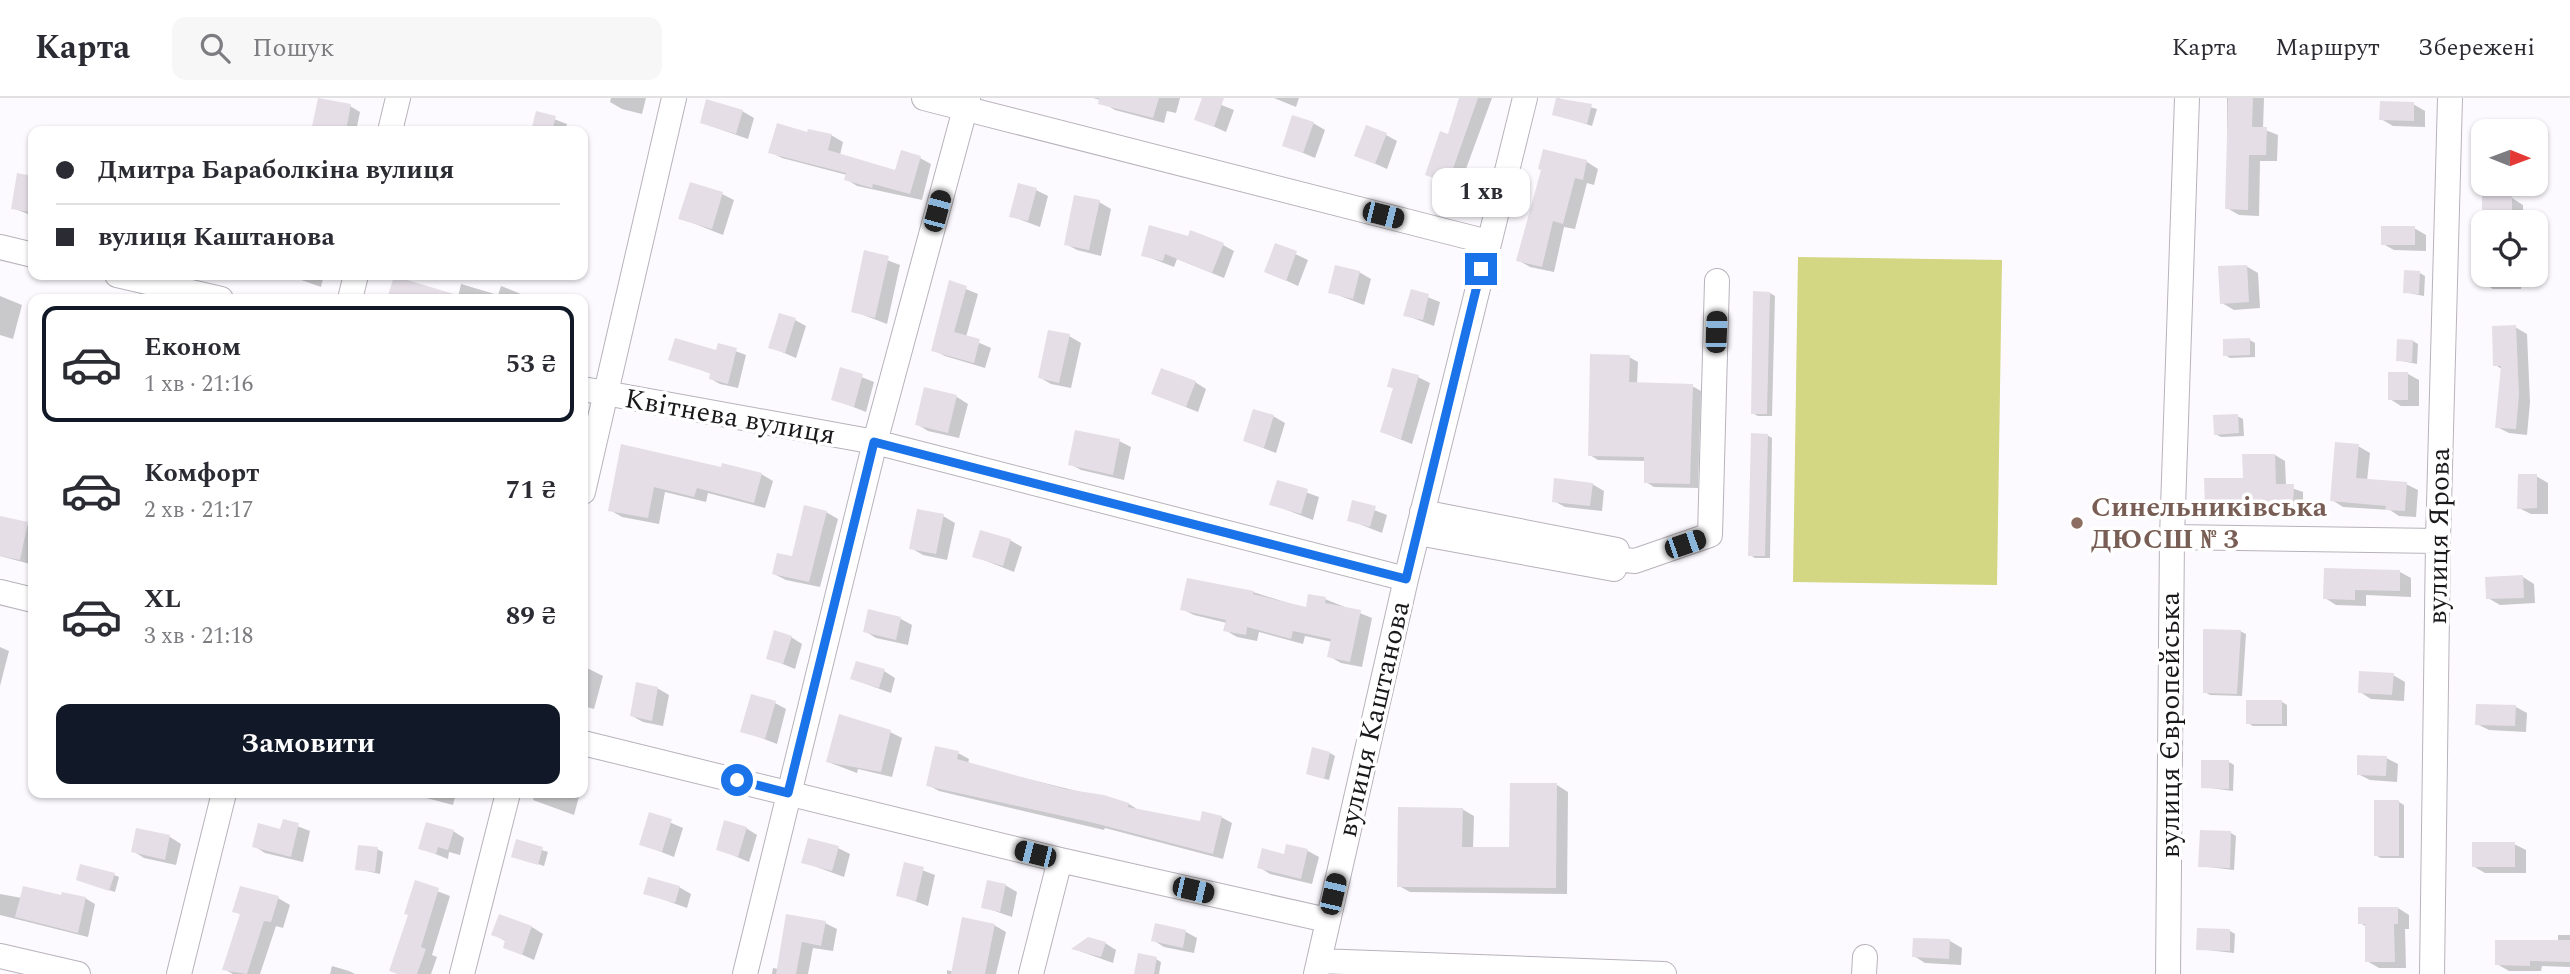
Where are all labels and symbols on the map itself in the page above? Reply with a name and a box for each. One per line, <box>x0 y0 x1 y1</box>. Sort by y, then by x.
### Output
north arrow <box>2471 119 2548 196</box>
callout: 1 хв <box>1432 167 1530 216</box>
car <box>922 188 953 234</box>
car <box>1361 200 1406 230</box>
route end <box>1465 253 1497 285</box>
car <box>1705 311 1728 353</box>
street label: Квітнева вулиця <box>621 377 839 457</box>
street label: вулиця Ярова <box>2416 447 2462 625</box>
place label: Синельниківська ДЮСШ № 3 <box>2091 486 2328 561</box>
marker: Синельниківська ДЮСШ № 3 <box>2069 515 2085 531</box>
car <box>1662 527 1709 561</box>
street label: вулиця Європейська <box>2149 591 2192 858</box>
street label: вулиця Каштанова <box>1326 596 1422 841</box>
route start <box>721 764 753 796</box>
car <box>1013 839 1058 869</box>
car <box>1319 871 1348 917</box>
car <box>1171 875 1216 905</box>

